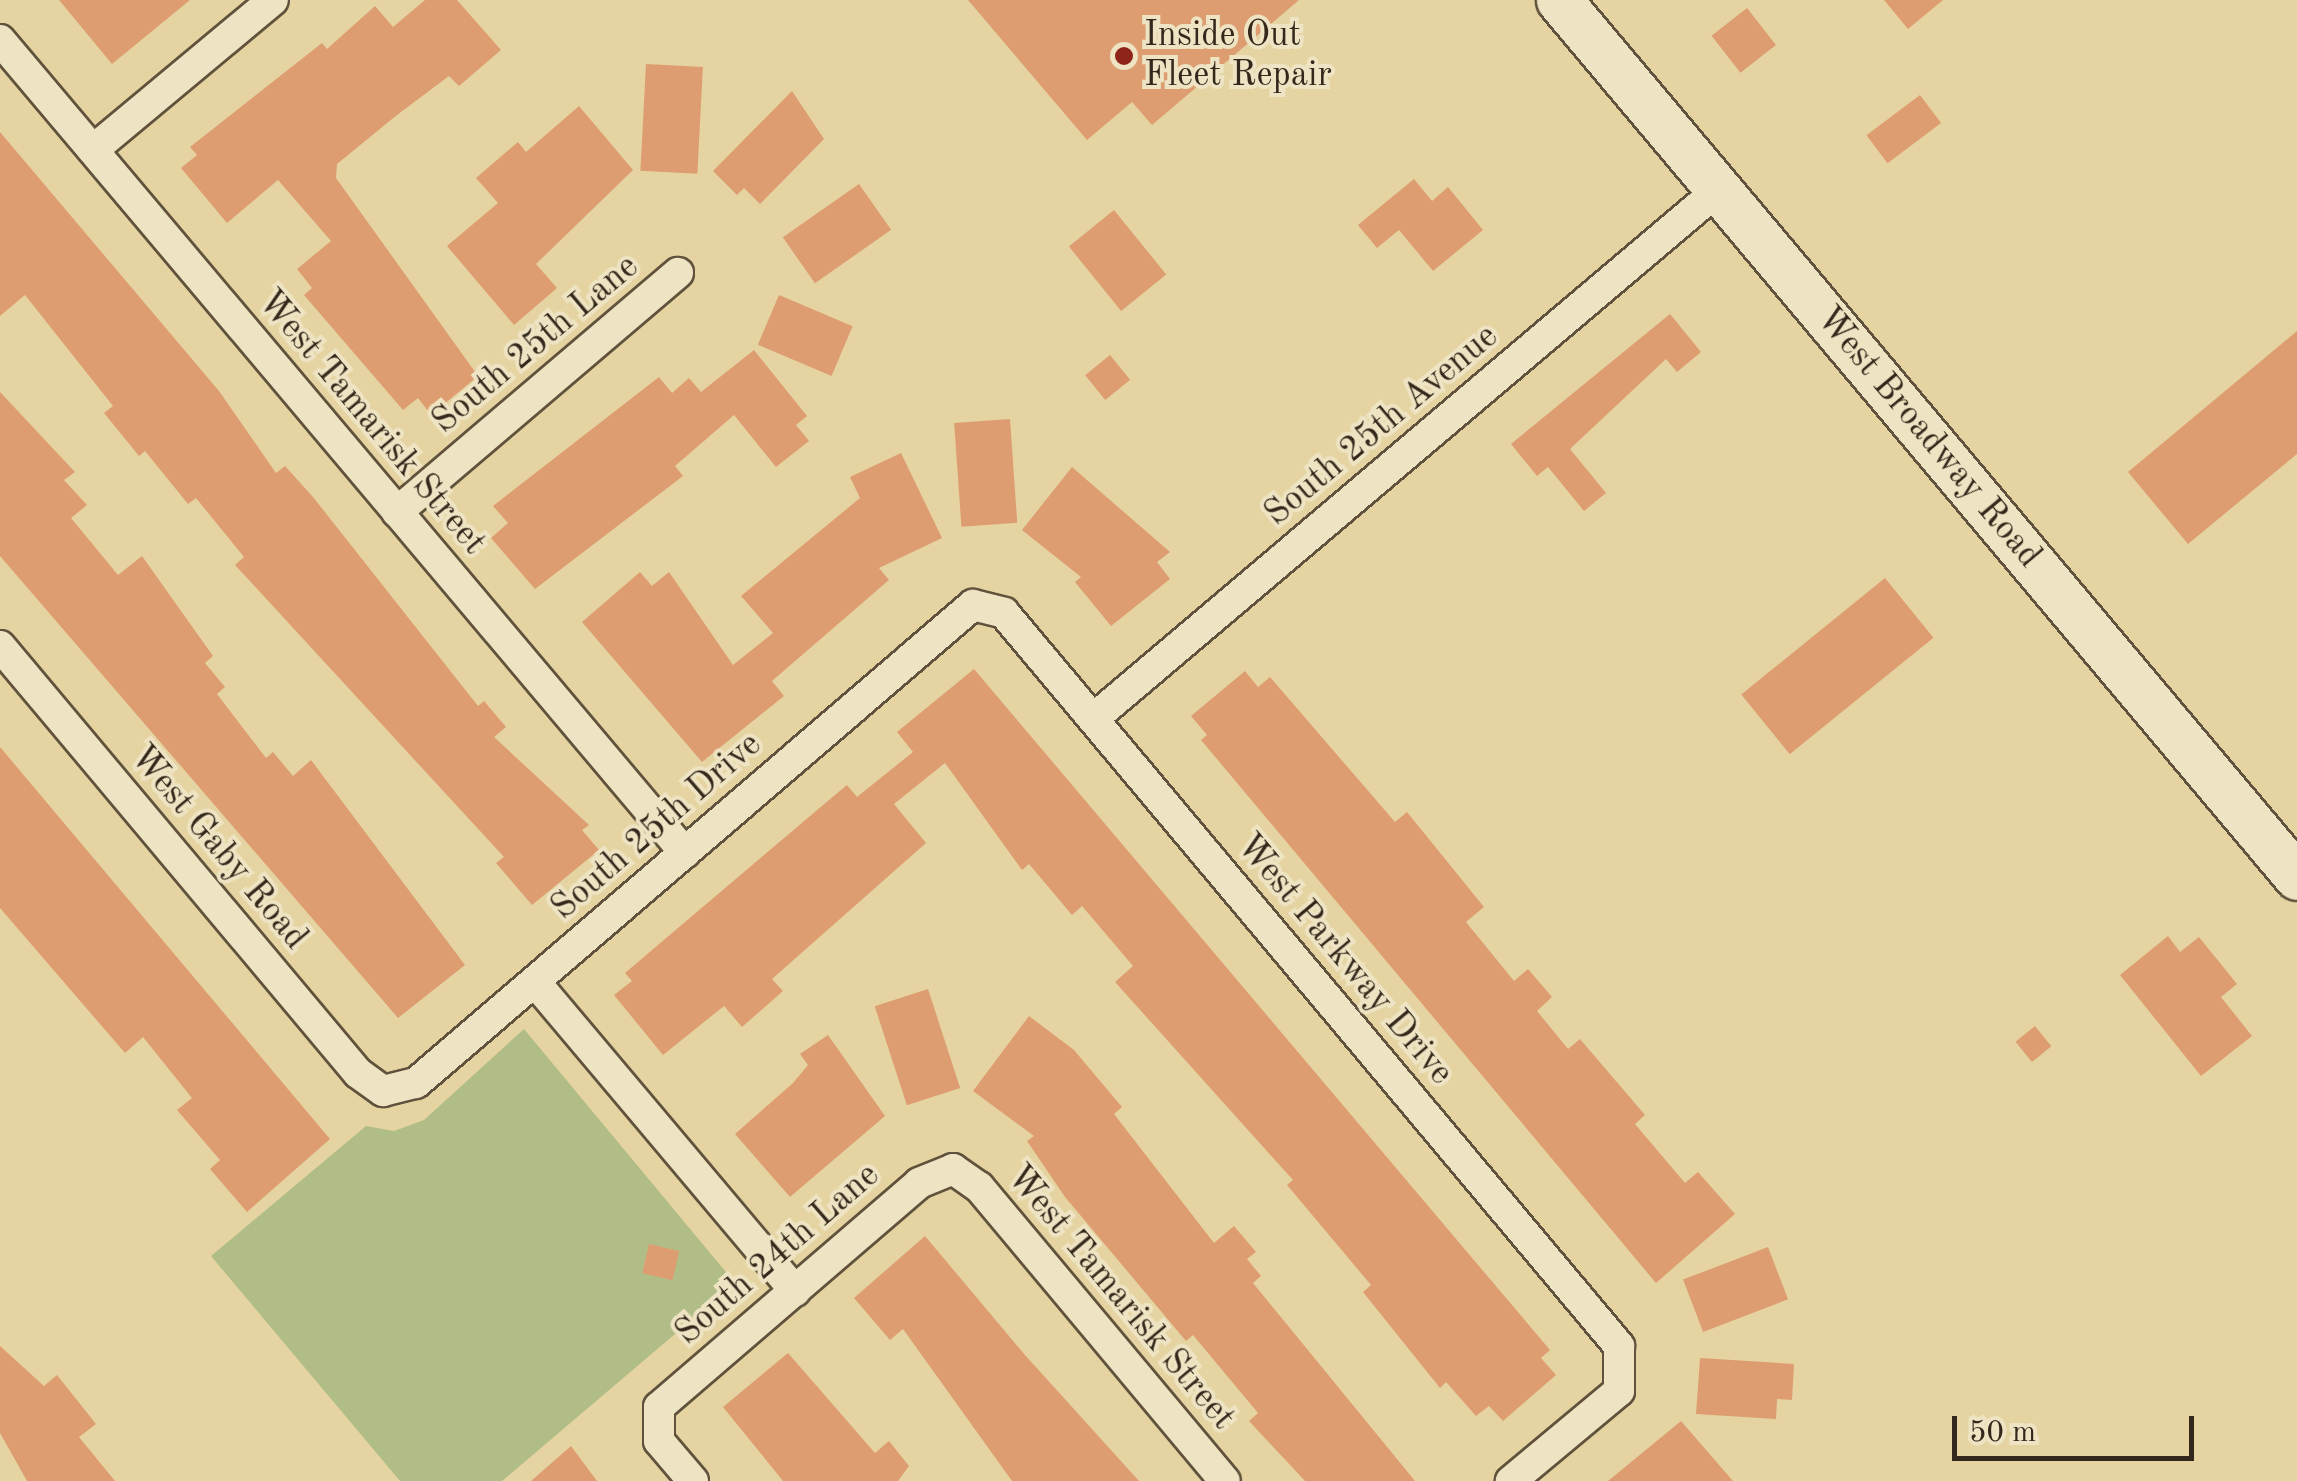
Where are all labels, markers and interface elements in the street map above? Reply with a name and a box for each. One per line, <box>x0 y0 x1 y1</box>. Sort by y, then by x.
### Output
place label: Inside Out Fleet Repair <box>1144 15 1332 97</box>
marker: Inside Out Fleet Repair <box>1113 45 1135 67</box>
street label: South 25th Lane <box>424 247 648 443</box>
street label: West Tamarisk Street <box>248 282 494 564</box>
street label: West Broadway Road <box>1807 299 2049 577</box>
street label: South 25th Avenue <box>1257 316 1507 536</box>
street label: South 25th Drive <box>543 724 771 930</box>
street label: West Gaby Road <box>120 737 316 959</box>
street label: West Parkway Drive <box>1227 826 1461 1094</box>
street label: South 24th Lane <box>668 1155 888 1355</box>
street label: West Tamarisk Street <box>997 1157 1243 1439</box>
scale bar <box>1957 1396 2200 1458</box>
text: 50 m <box>1969 1418 2036 1448</box>

